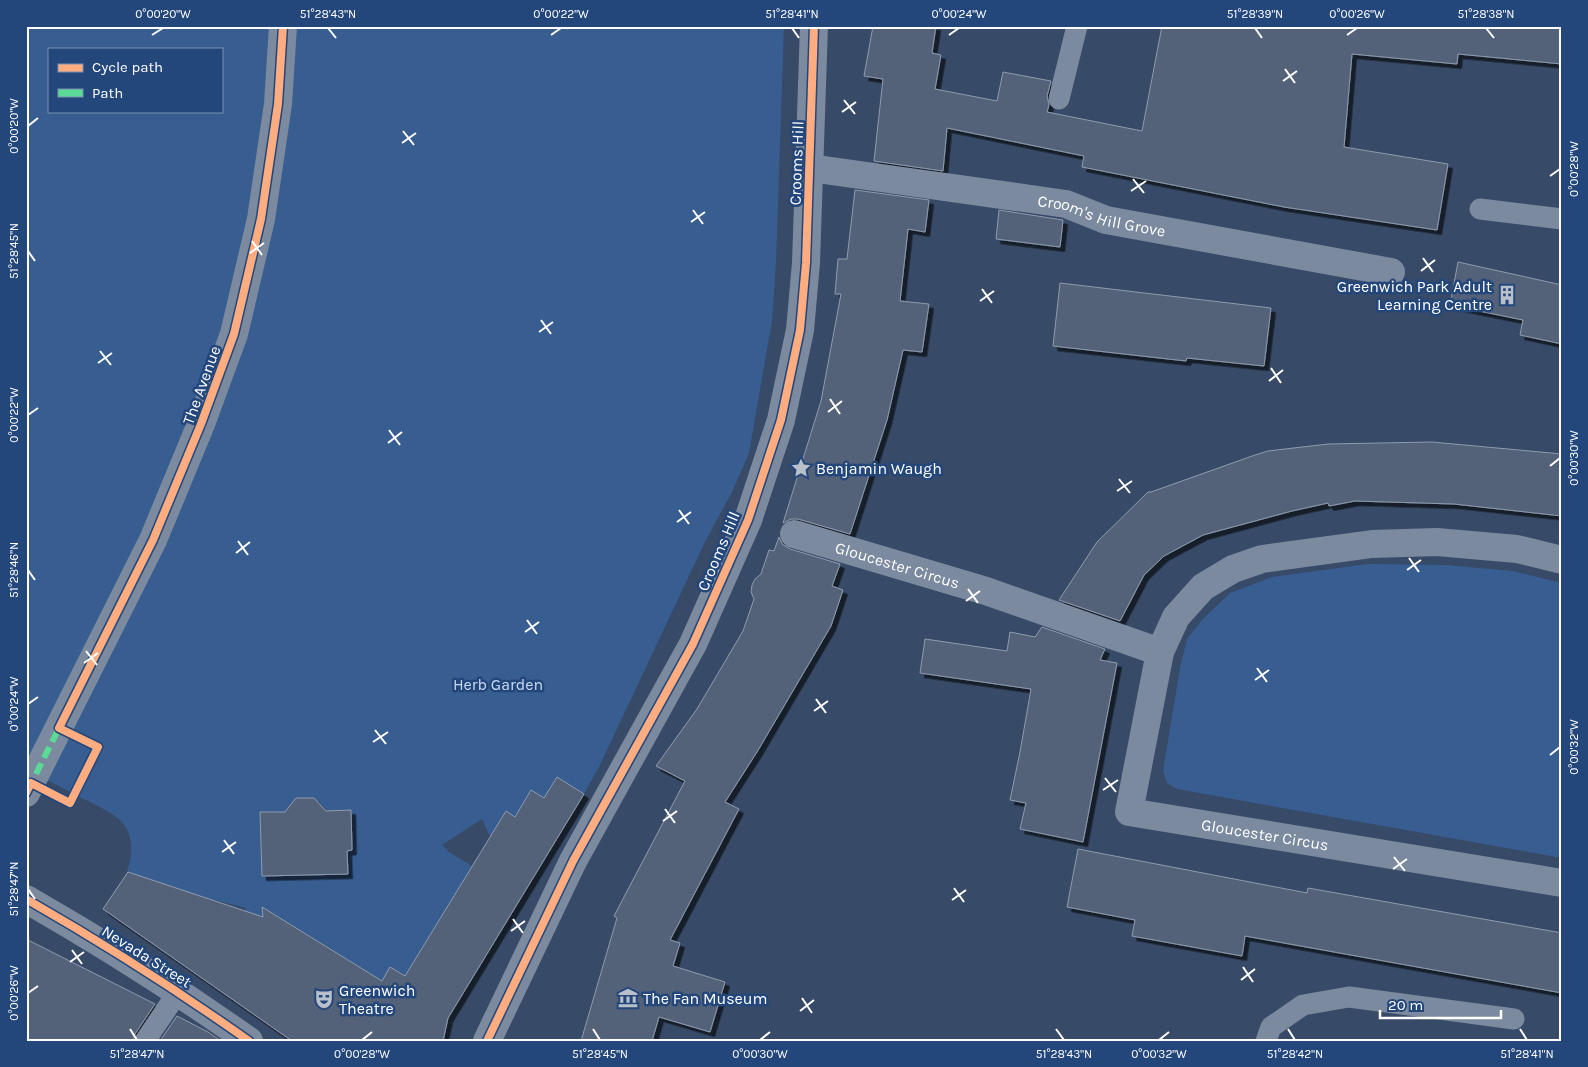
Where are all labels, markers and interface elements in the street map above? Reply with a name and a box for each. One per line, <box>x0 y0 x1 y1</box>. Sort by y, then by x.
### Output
text: 0°00'20"W <box>135 7 191 21</box>
text: 51°28'43"N <box>300 7 356 21</box>
text: 0°00'22"W <box>533 7 589 21</box>
text: 51°28'41"N <box>765 7 819 21</box>
text: 0°00'24"W <box>931 7 987 21</box>
text: 51°28'39"N <box>1227 7 1283 21</box>
text: 0°00'26"W <box>1329 7 1385 21</box>
text: 51°28'38"N <box>1457 7 1515 21</box>
legend <box>48 48 222 112</box>
text: Cycle path <box>92 58 163 76</box>
text: Path <box>92 84 123 102</box>
text: 0°00'20"W <box>7 98 21 154</box>
street label: Crooms Hill <box>786 120 807 206</box>
text: 0°00'28"W <box>1567 141 1581 197</box>
street label: Croom's Hill Grove <box>1036 191 1167 241</box>
text: 51°28'45"N <box>7 223 21 279</box>
place label: Greenwich Park Adult Learning Centre <box>1337 277 1492 314</box>
building icon: Greenwich Park Adult Learning Centre <box>1496 284 1518 306</box>
street label: The Avenue <box>178 343 224 427</box>
text: 0°00'22"W <box>7 387 21 443</box>
text: 0°00'30"W <box>1567 430 1581 486</box>
place icon: Benjamin Waugh <box>790 457 812 479</box>
place label: Benjamin Waugh <box>816 459 942 478</box>
street label: Crooms Hill <box>693 509 744 594</box>
street label: Gloucester Circus <box>833 538 962 593</box>
text: 51°28'46"N <box>7 542 21 598</box>
park label: Herb Garden <box>453 675 543 694</box>
text: 0°00'24"W <box>7 676 21 732</box>
text: 0°00'32"W <box>1567 719 1581 775</box>
street label: Gloucester Circus <box>1200 815 1330 855</box>
text: 51°28'47"N <box>7 862 21 916</box>
street label: Nevada Street <box>98 921 195 992</box>
text: 0°00'26"W <box>7 965 21 1021</box>
place label: Greenwich Theatre <box>339 981 415 1018</box>
museum icon: The Fan Museum <box>617 987 639 1009</box>
scale bar <box>1380 987 1502 1019</box>
theatre icon: Greenwich Theatre <box>313 988 335 1010</box>
place label: The Fan Museum <box>643 989 767 1008</box>
text: 20 m <box>1388 996 1423 1014</box>
text: 51°28'47"N <box>110 1047 164 1061</box>
text: 0°00'28"W <box>334 1047 390 1061</box>
text: 51°28'45"N <box>572 1047 628 1061</box>
text: 0°00'30"W <box>732 1047 788 1061</box>
text: 51°28'43"N <box>1036 1047 1092 1061</box>
text: 0°00'32"W <box>1131 1047 1187 1061</box>
text: 51°28'42"N <box>1267 1047 1323 1061</box>
text: 51°28'41"N <box>1500 1047 1554 1061</box>

